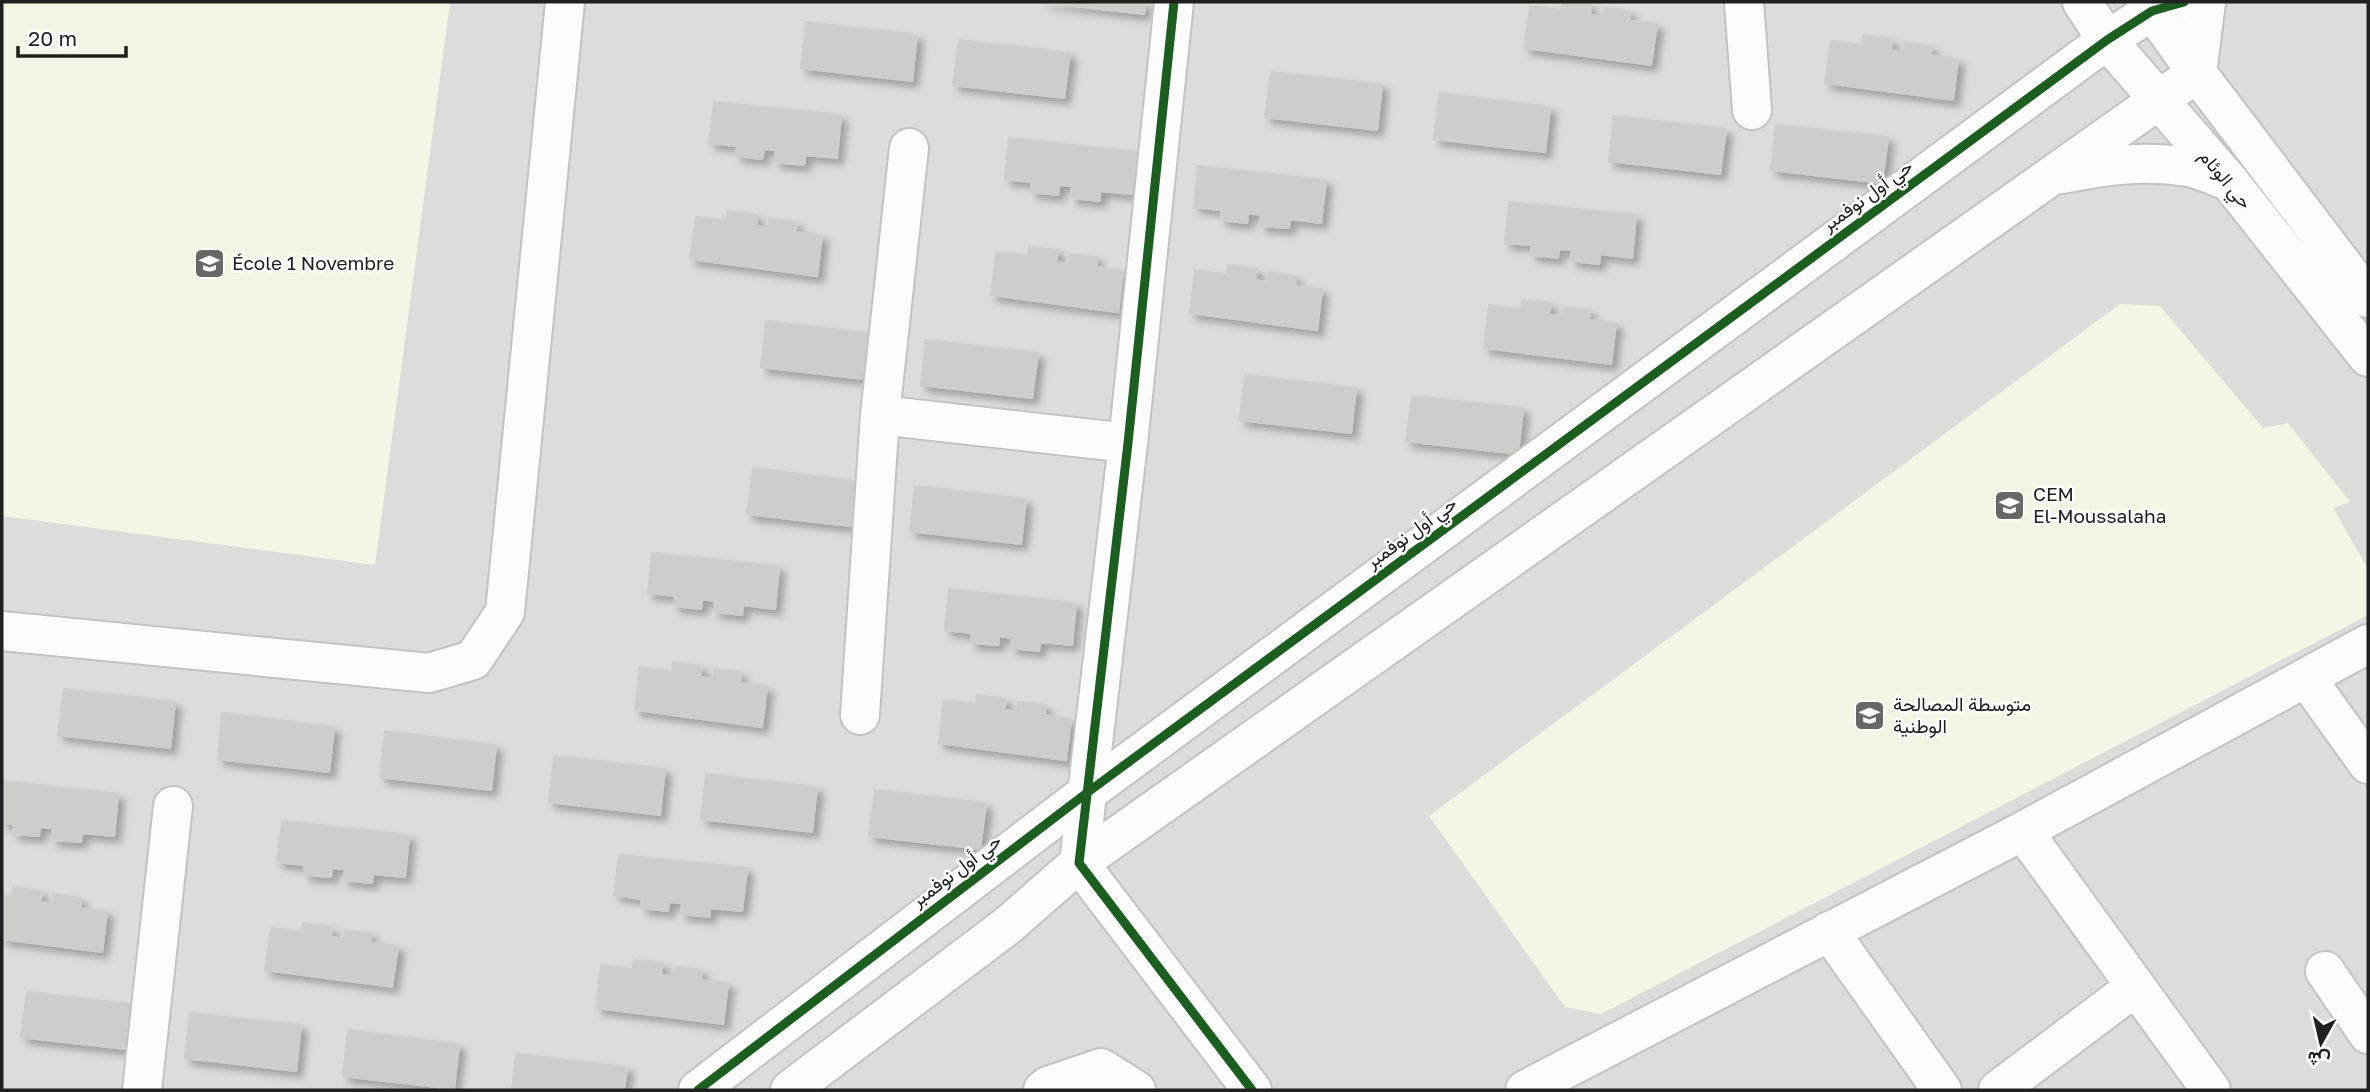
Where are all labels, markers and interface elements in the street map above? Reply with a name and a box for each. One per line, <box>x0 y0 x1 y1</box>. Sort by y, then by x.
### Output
scale bar <box>18 14 126 58</box>
text: 20 m <box>28 25 77 51</box>
street label: حي الوئام <box>2191 144 2258 216</box>
street label: حي أول نوفمبر <box>1816 154 1920 240</box>
school or university icon: École 1 Novembre <box>192 246 226 280</box>
place label: École 1 Novembre <box>232 251 394 274</box>
place label: CEM El-Moussalaha <box>2033 482 2166 527</box>
school or university icon: CEM El-Moussalaha <box>1993 488 2027 522</box>
street label: حي أول نوفمبر <box>1360 491 1464 577</box>
place label: متوسطة المصالحة الوطنية <box>1893 692 2031 738</box>
school or university icon: متوسطة المصالحة الوطنية <box>1853 698 1887 732</box>
street label: حي أول نوفمبر <box>905 828 1008 916</box>
north arrow <box>2286 1008 2356 1078</box>
text: ش <box>2305 1046 2332 1073</box>

